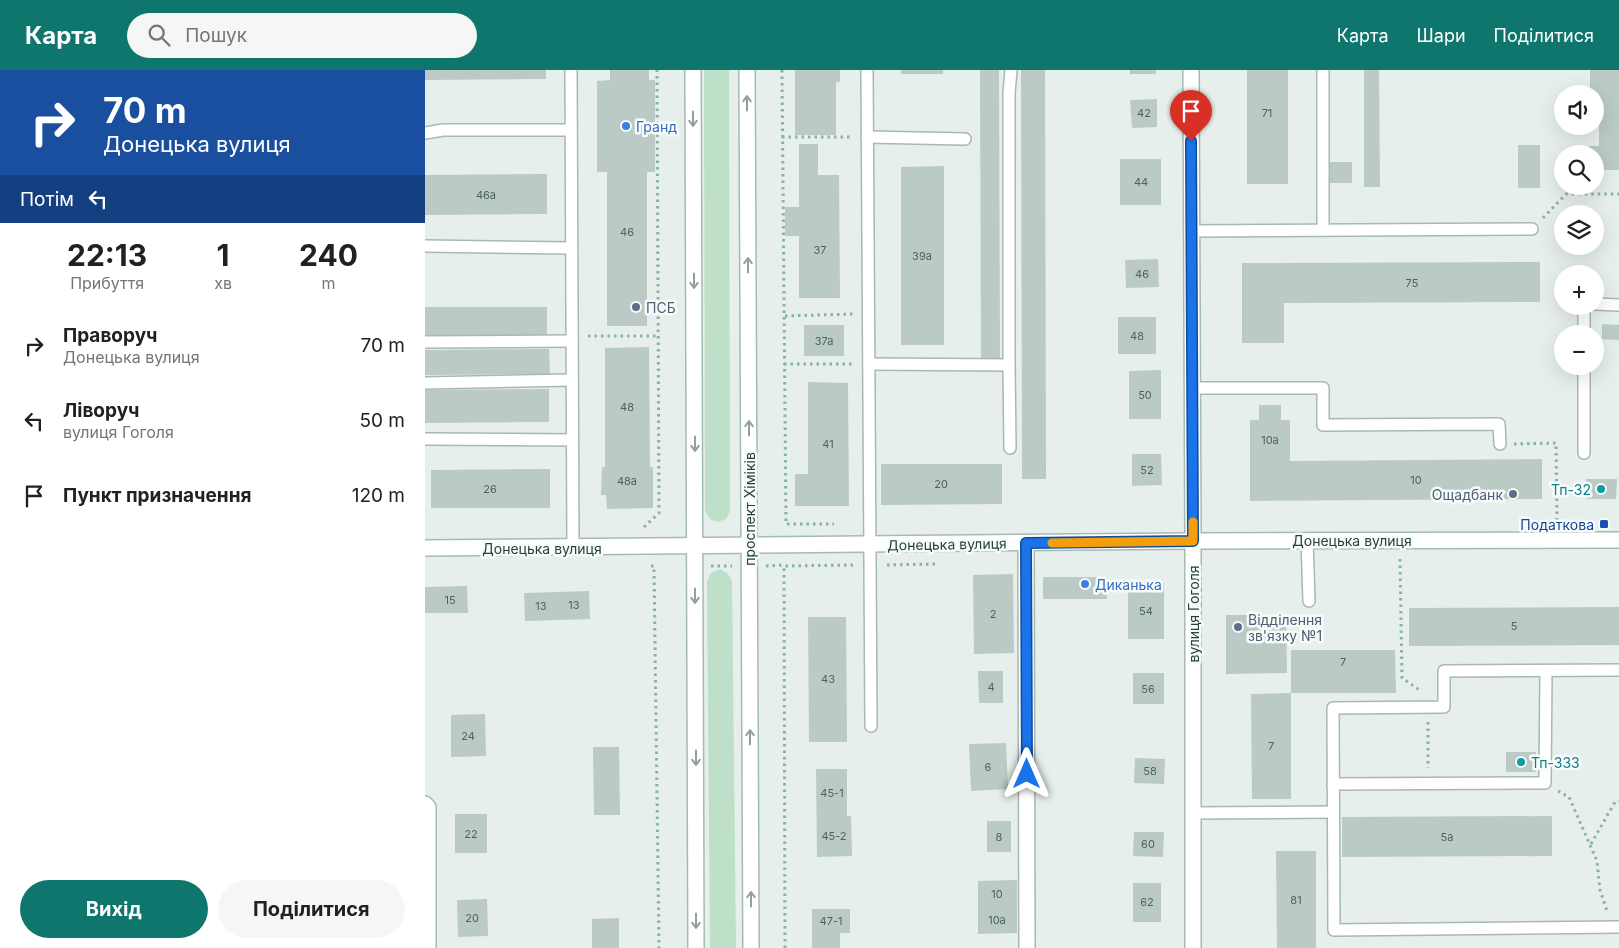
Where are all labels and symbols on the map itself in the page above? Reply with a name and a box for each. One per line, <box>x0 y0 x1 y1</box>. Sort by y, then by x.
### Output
pin <box>1170 90 1212 141</box>
one-way arrow <box>742 95 752 112</box>
house number: 42 <box>1137 106 1151 120</box>
house number: 71 <box>1262 106 1272 120</box>
one-way arrow <box>688 110 698 126</box>
place label: Гранд <box>636 118 677 135</box>
marker: Гранд <box>620 120 632 132</box>
house number: 44 <box>1134 175 1148 189</box>
house number: 46а <box>476 188 496 202</box>
house number: 46 <box>620 225 634 239</box>
house number: 37 <box>813 243 827 257</box>
house number: 39а <box>912 249 932 263</box>
one-way arrow <box>743 258 753 274</box>
house number: 46 <box>1135 267 1149 281</box>
one-way arrow <box>689 272 699 289</box>
house number: 75 <box>1406 276 1419 290</box>
place label: ПСБ <box>646 299 676 316</box>
marker: ПСБ <box>630 301 642 313</box>
house number: 48 <box>1130 329 1144 343</box>
house number: 37а <box>815 334 833 348</box>
house number: 50 <box>1138 388 1152 402</box>
house number: 48 <box>620 400 634 414</box>
one-way arrow <box>744 420 754 436</box>
house number: 10а <box>1261 433 1279 447</box>
one-way arrow <box>690 435 700 451</box>
house number: 41 <box>822 437 834 451</box>
street label: проспект Хіміків <box>741 452 758 566</box>
house number: 52 <box>1140 463 1154 477</box>
house number: 10 <box>1410 473 1422 487</box>
house number: 48а <box>617 474 637 488</box>
house number: 20 <box>934 477 948 491</box>
place label: Тп-32 <box>1551 481 1591 498</box>
house number: 26 <box>483 482 497 496</box>
marker: Тп-32 <box>1595 483 1607 495</box>
place label: Ощадбанк <box>1432 486 1503 503</box>
marker: Ощадбанк <box>1507 488 1519 500</box>
place label: Податкова <box>1520 516 1594 533</box>
marker: Податкова <box>1598 518 1610 530</box>
street label: Донецька вулиця <box>1292 532 1412 549</box>
street label: Донецька вулиця <box>887 534 1007 554</box>
street label: Донецька вулиця <box>482 540 602 557</box>
street label: вулиця Гоголя <box>1185 565 1202 663</box>
place label: Диканька <box>1095 576 1162 593</box>
marker: Диканька <box>1079 578 1091 590</box>
one-way arrow <box>690 587 700 603</box>
house number: 15 <box>444 593 456 607</box>
house number: 13 <box>568 598 580 612</box>
house number: 13 <box>535 599 547 613</box>
house number: 54 <box>1139 604 1153 618</box>
house number: 2 <box>990 607 996 621</box>
place label: Відділення зв'язку №1 <box>1248 611 1322 644</box>
house number: 5 <box>1511 619 1518 633</box>
marker: Відділення зв'язку №1 <box>1232 621 1244 633</box>
house number: 7 <box>1340 655 1346 669</box>
house number: 43 <box>821 672 835 686</box>
house number: 4 <box>987 680 995 694</box>
house number: 56 <box>1141 682 1155 696</box>
house number: 24 <box>461 729 475 743</box>
one-way arrow <box>745 729 755 746</box>
house number: 7 <box>1268 739 1274 753</box>
position arrow <box>1000 747 1052 799</box>
one-way arrow <box>691 750 701 766</box>
place label: Тп-333 <box>1531 754 1580 771</box>
marker: Тп-333 <box>1515 756 1527 768</box>
house number: 6 <box>985 760 992 774</box>
house number: 58 <box>1143 764 1157 778</box>
house number: 45-1 <box>820 786 844 800</box>
house number: 22 <box>464 827 478 841</box>
house number: 45-2 <box>821 829 847 843</box>
house number: 8 <box>996 830 1003 844</box>
house number: 5а <box>1441 830 1453 844</box>
house number: 60 <box>1141 837 1155 851</box>
house number: 10 <box>991 887 1003 901</box>
one-way arrow <box>746 892 756 908</box>
house number: 81 <box>1290 893 1302 907</box>
house number: 62 <box>1140 895 1154 909</box>
house number: 20 <box>465 911 479 925</box>
one-way arrow <box>691 912 701 928</box>
house number: 10а <box>988 913 1006 927</box>
house number: 47-1 <box>820 914 842 928</box>

